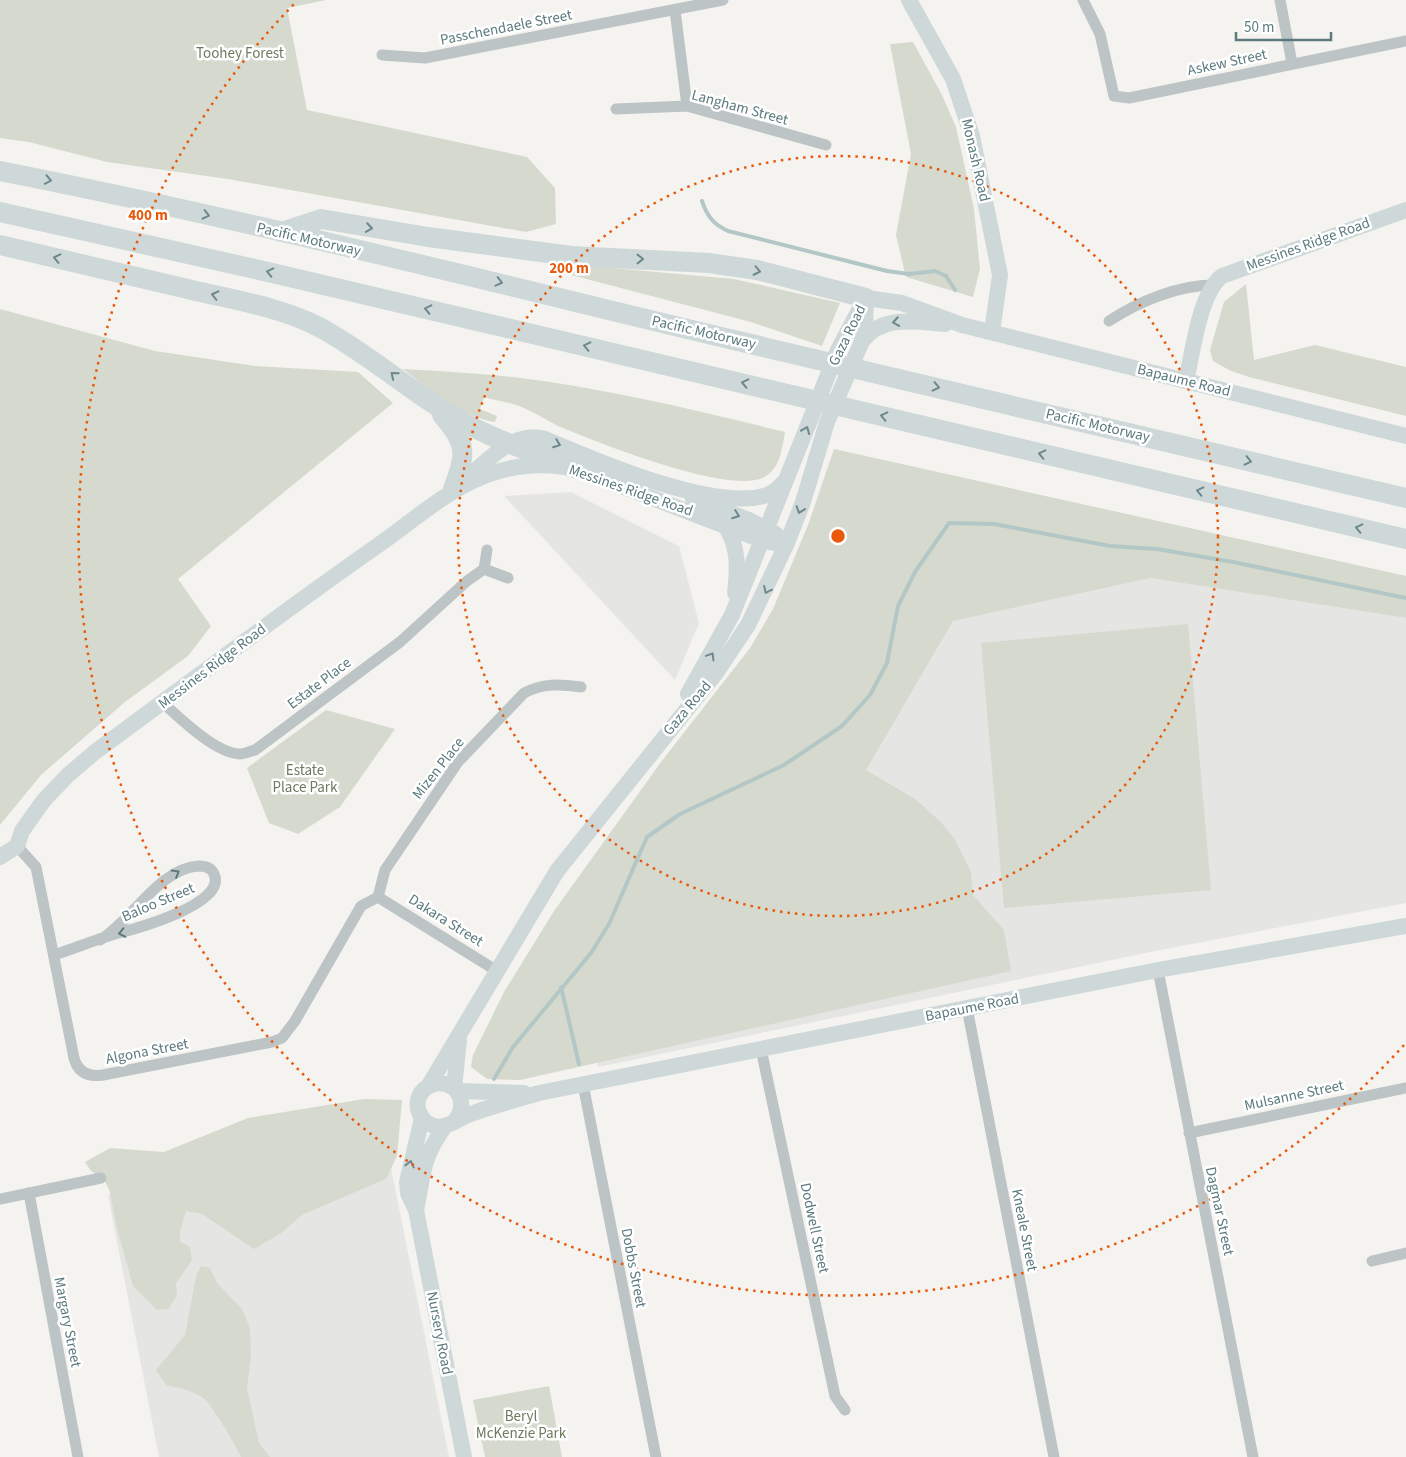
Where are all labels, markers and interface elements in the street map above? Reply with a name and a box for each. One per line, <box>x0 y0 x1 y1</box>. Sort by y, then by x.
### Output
street label: Passchendaele Street <box>438 4 574 51</box>
scale bar <box>1236 10 1331 42</box>
text: 50 m <box>1244 17 1274 38</box>
park label: Toohey Forest <box>196 43 284 64</box>
street label: Askew Street <box>1185 44 1269 81</box>
street label: Langham Street <box>689 84 791 130</box>
street label: Monash Road <box>956 117 995 204</box>
one-way arrow <box>43 174 52 185</box>
text: 400 m <box>128 205 168 226</box>
one-way arrow <box>202 210 211 220</box>
street label: Messines Ridge Road <box>1243 212 1373 277</box>
street label: Pacific Motorway <box>255 217 363 262</box>
one-way arrow <box>365 222 374 232</box>
one-way arrow <box>53 253 62 264</box>
one-way arrow <box>636 254 644 264</box>
text: 200 m <box>549 258 589 279</box>
one-way arrow <box>753 265 761 275</box>
one-way arrow <box>266 267 275 278</box>
one-way arrow <box>495 276 504 287</box>
one-way arrow <box>211 290 220 301</box>
street label: Gaza Road <box>824 301 871 369</box>
one-way arrow <box>424 304 433 315</box>
street label: Pacific Motorway <box>650 310 758 355</box>
one-way arrow <box>892 316 900 327</box>
one-way arrow <box>582 341 591 352</box>
street label: Bapaume Road <box>1135 359 1233 402</box>
one-way arrow <box>391 372 400 380</box>
one-way arrow <box>740 378 749 389</box>
one-way arrow <box>932 381 941 392</box>
street label: Pacific Motorway <box>1044 403 1152 448</box>
one-way arrow <box>880 411 889 422</box>
one-way arrow <box>800 426 810 434</box>
one-way arrow <box>552 438 561 448</box>
one-way arrow <box>1038 449 1047 460</box>
one-way arrow <box>1243 455 1252 466</box>
street label: Messines Ridge Road <box>566 459 696 522</box>
one-way arrow <box>1196 486 1205 497</box>
one-way arrow <box>796 505 806 513</box>
one-way arrow <box>731 509 740 520</box>
one-way arrow <box>1354 523 1363 534</box>
centre of rings <box>829 527 847 545</box>
one-way arrow <box>762 585 773 594</box>
street label: Messines Ridge Road <box>154 619 271 714</box>
street label: Estate Place <box>283 652 356 714</box>
one-way arrow <box>704 652 714 661</box>
street label: Gaza Road <box>658 676 717 740</box>
street label: Mizen Place <box>408 733 469 804</box>
park label: Estate Place Park <box>273 760 338 798</box>
one-way arrow <box>171 869 180 879</box>
street label: Baloo Street <box>119 878 198 927</box>
street label: Dakara Street <box>404 889 487 952</box>
one-way arrow <box>117 928 126 938</box>
street label: Bapaume Road <box>923 988 1021 1027</box>
street label: Algona Street <box>104 1033 190 1070</box>
street label: Mulsanne Street <box>1242 1075 1346 1116</box>
one-way arrow <box>405 1160 415 1169</box>
street label: Dagmar Street <box>1200 1165 1239 1257</box>
street label: Dodwell Street <box>795 1181 834 1275</box>
street label: Kneale Street <box>1006 1187 1043 1273</box>
street label: Dobbs Street <box>615 1226 652 1310</box>
street label: Margary Street <box>48 1275 87 1369</box>
street label: Nursery Road <box>421 1290 458 1377</box>
park label: Beryl McKenzie Park <box>476 1406 567 1444</box>

